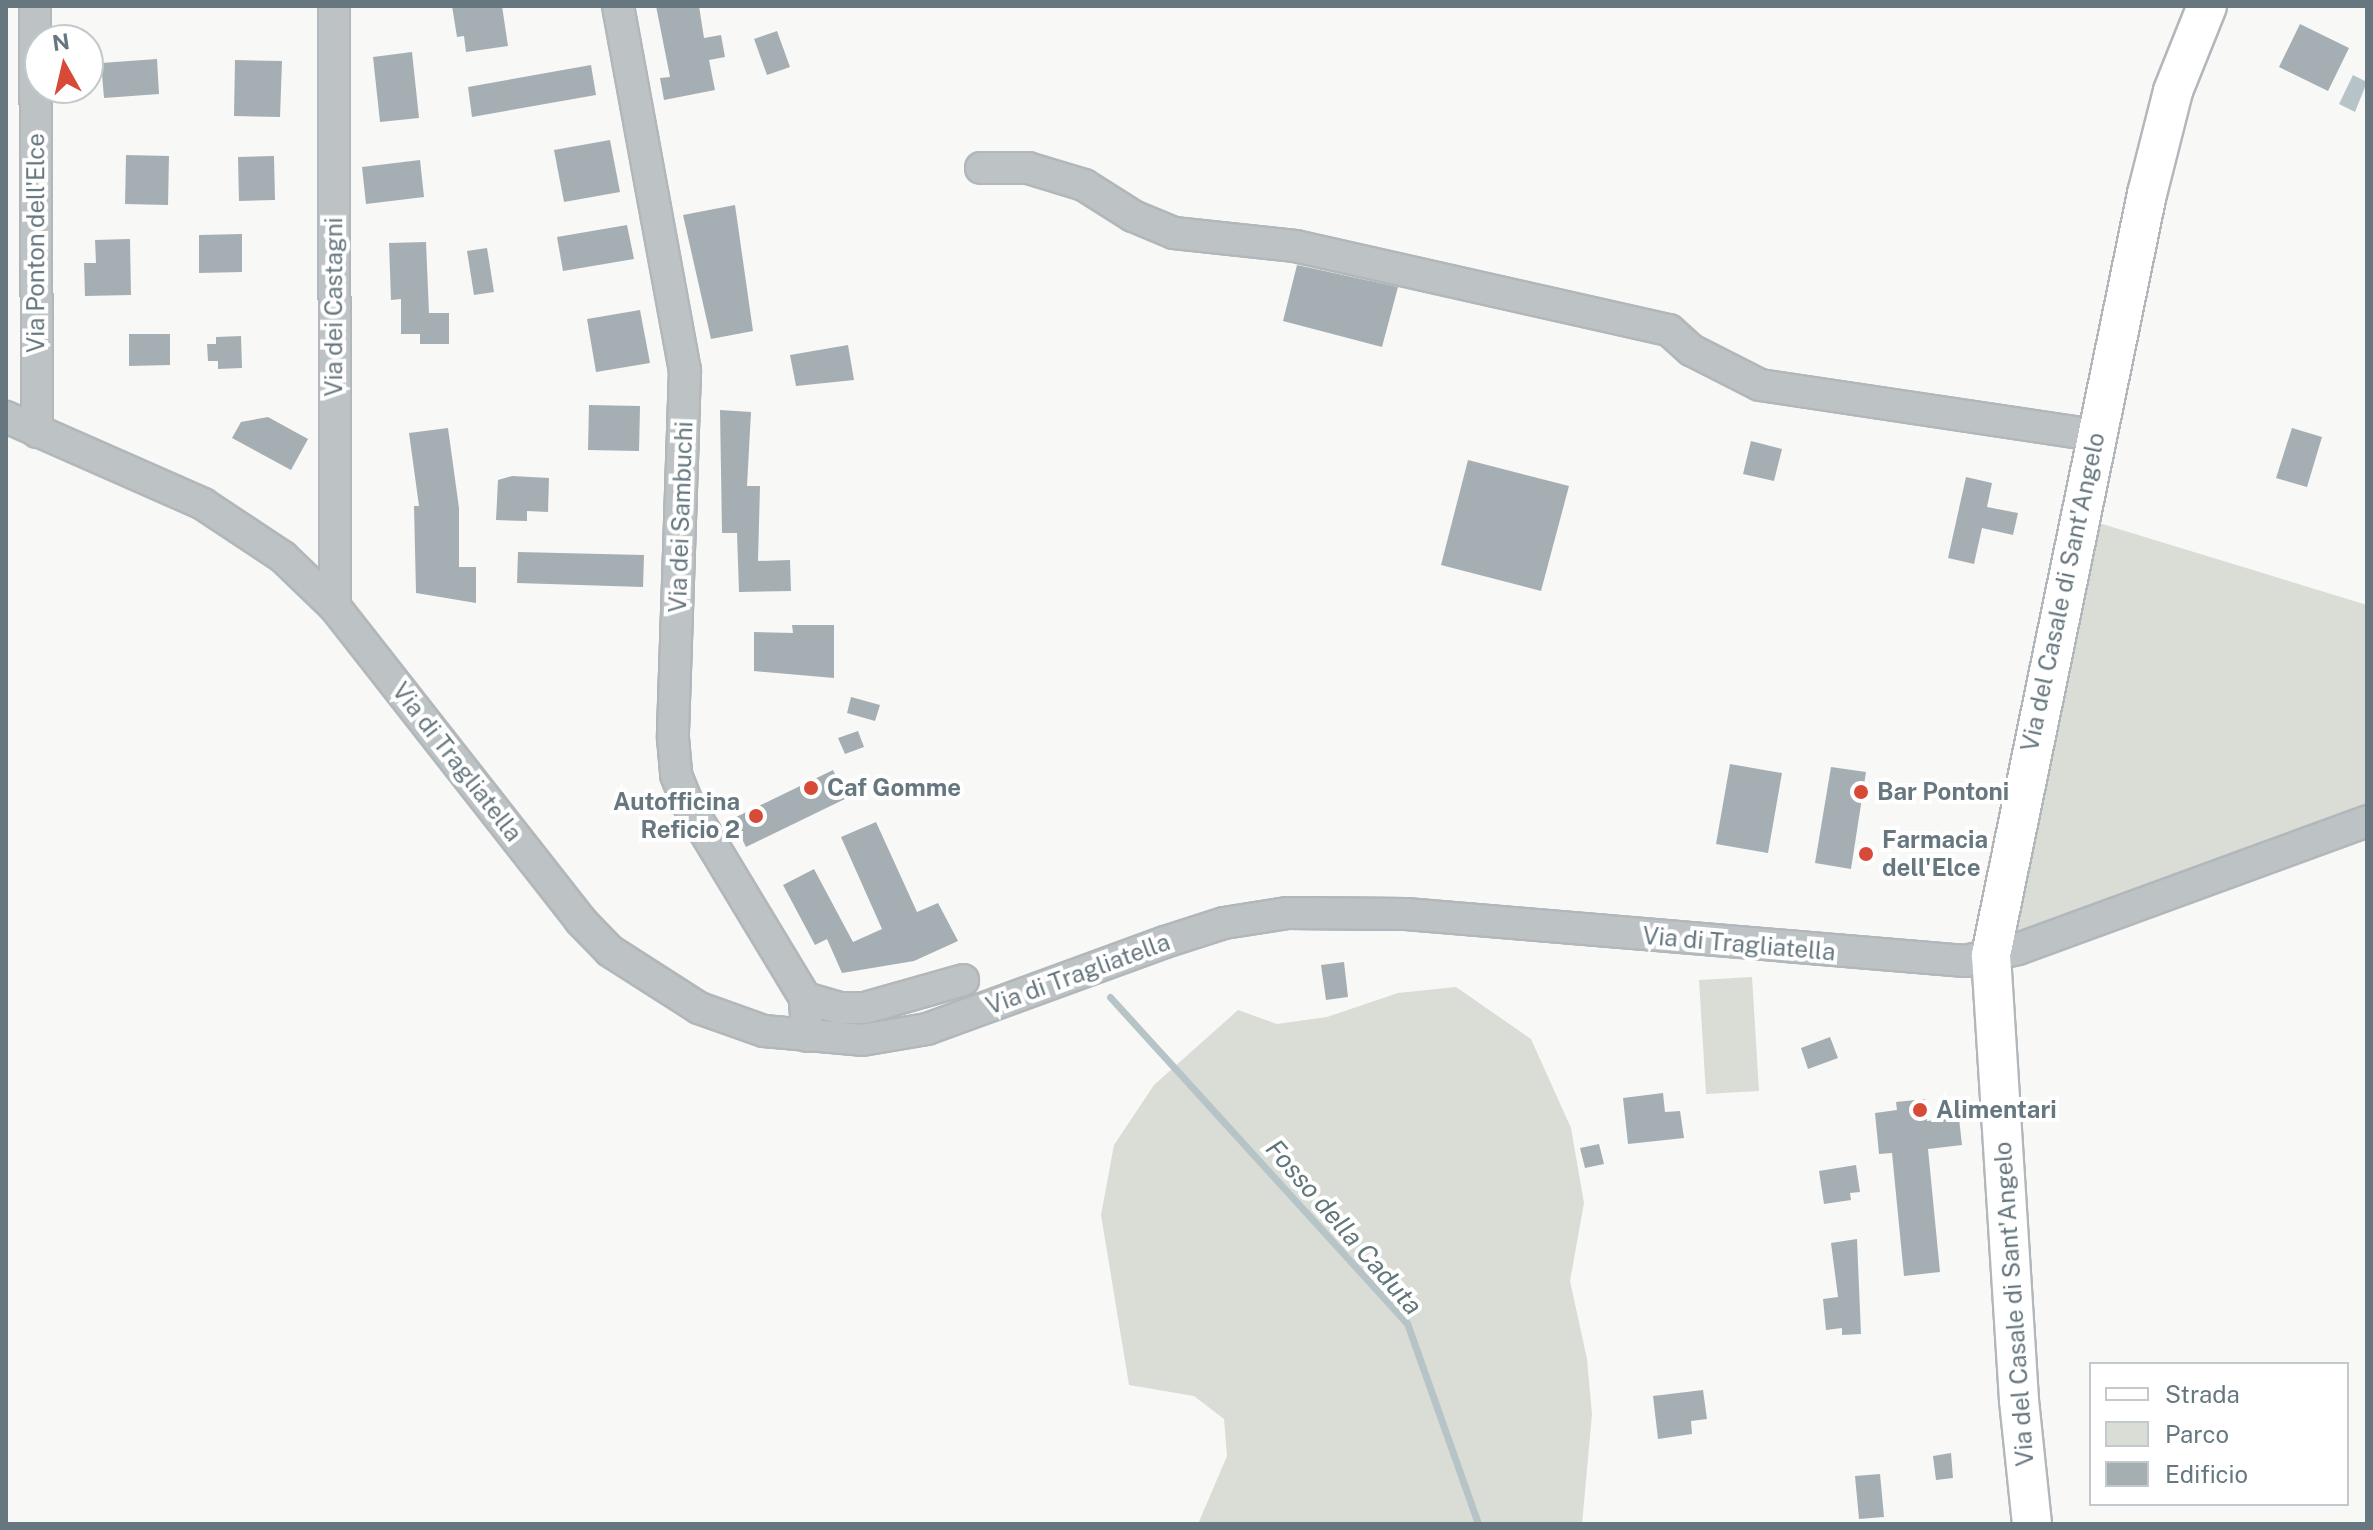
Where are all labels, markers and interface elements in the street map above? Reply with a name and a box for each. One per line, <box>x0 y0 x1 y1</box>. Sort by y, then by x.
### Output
north arrow <box>24 24 104 104</box>
text: N <box>51 28 71 56</box>
street label: Via Ponton dell'Elce <box>22 133 50 353</box>
street label: Via dei Castagni <box>320 217 348 397</box>
street label: Via dei Sambuchi <box>663 421 699 613</box>
street label: Via del Casale di Sant'Angelo <box>2015 429 2111 755</box>
street label: Via di Tragliatella <box>386 677 528 847</box>
place label: Caf Gomme <box>827 774 961 802</box>
place label: Bar Pontoni <box>1877 778 2009 806</box>
marker: Caf Gomme <box>802 779 820 797</box>
marker: Bar Pontoni <box>1852 783 1870 801</box>
place label: Autofficina Reficio 2 <box>613 788 740 844</box>
marker: Autofficina Reficio 2 <box>747 807 765 825</box>
place label: Farmacia dell'Elce <box>1882 826 1988 882</box>
marker: Farmacia dell'Elce <box>1857 845 1875 863</box>
street label: Via di Tragliatella <box>1641 921 1837 967</box>
street label: Via di Tragliatella <box>982 927 1174 1021</box>
place label: Alimentari <box>1936 1096 2057 1124</box>
marker: Alimentari <box>1911 1101 1929 1119</box>
water label: Fosso della Caduta <box>1259 1133 1429 1321</box>
street label: Via del Casale di Sant'Angelo <box>1988 1140 2040 1468</box>
legend <box>2089 1362 2349 1506</box>
text: Strada <box>2165 1380 2240 1408</box>
text: Parco <box>2165 1420 2229 1448</box>
text: Edificio <box>2165 1460 2248 1488</box>

